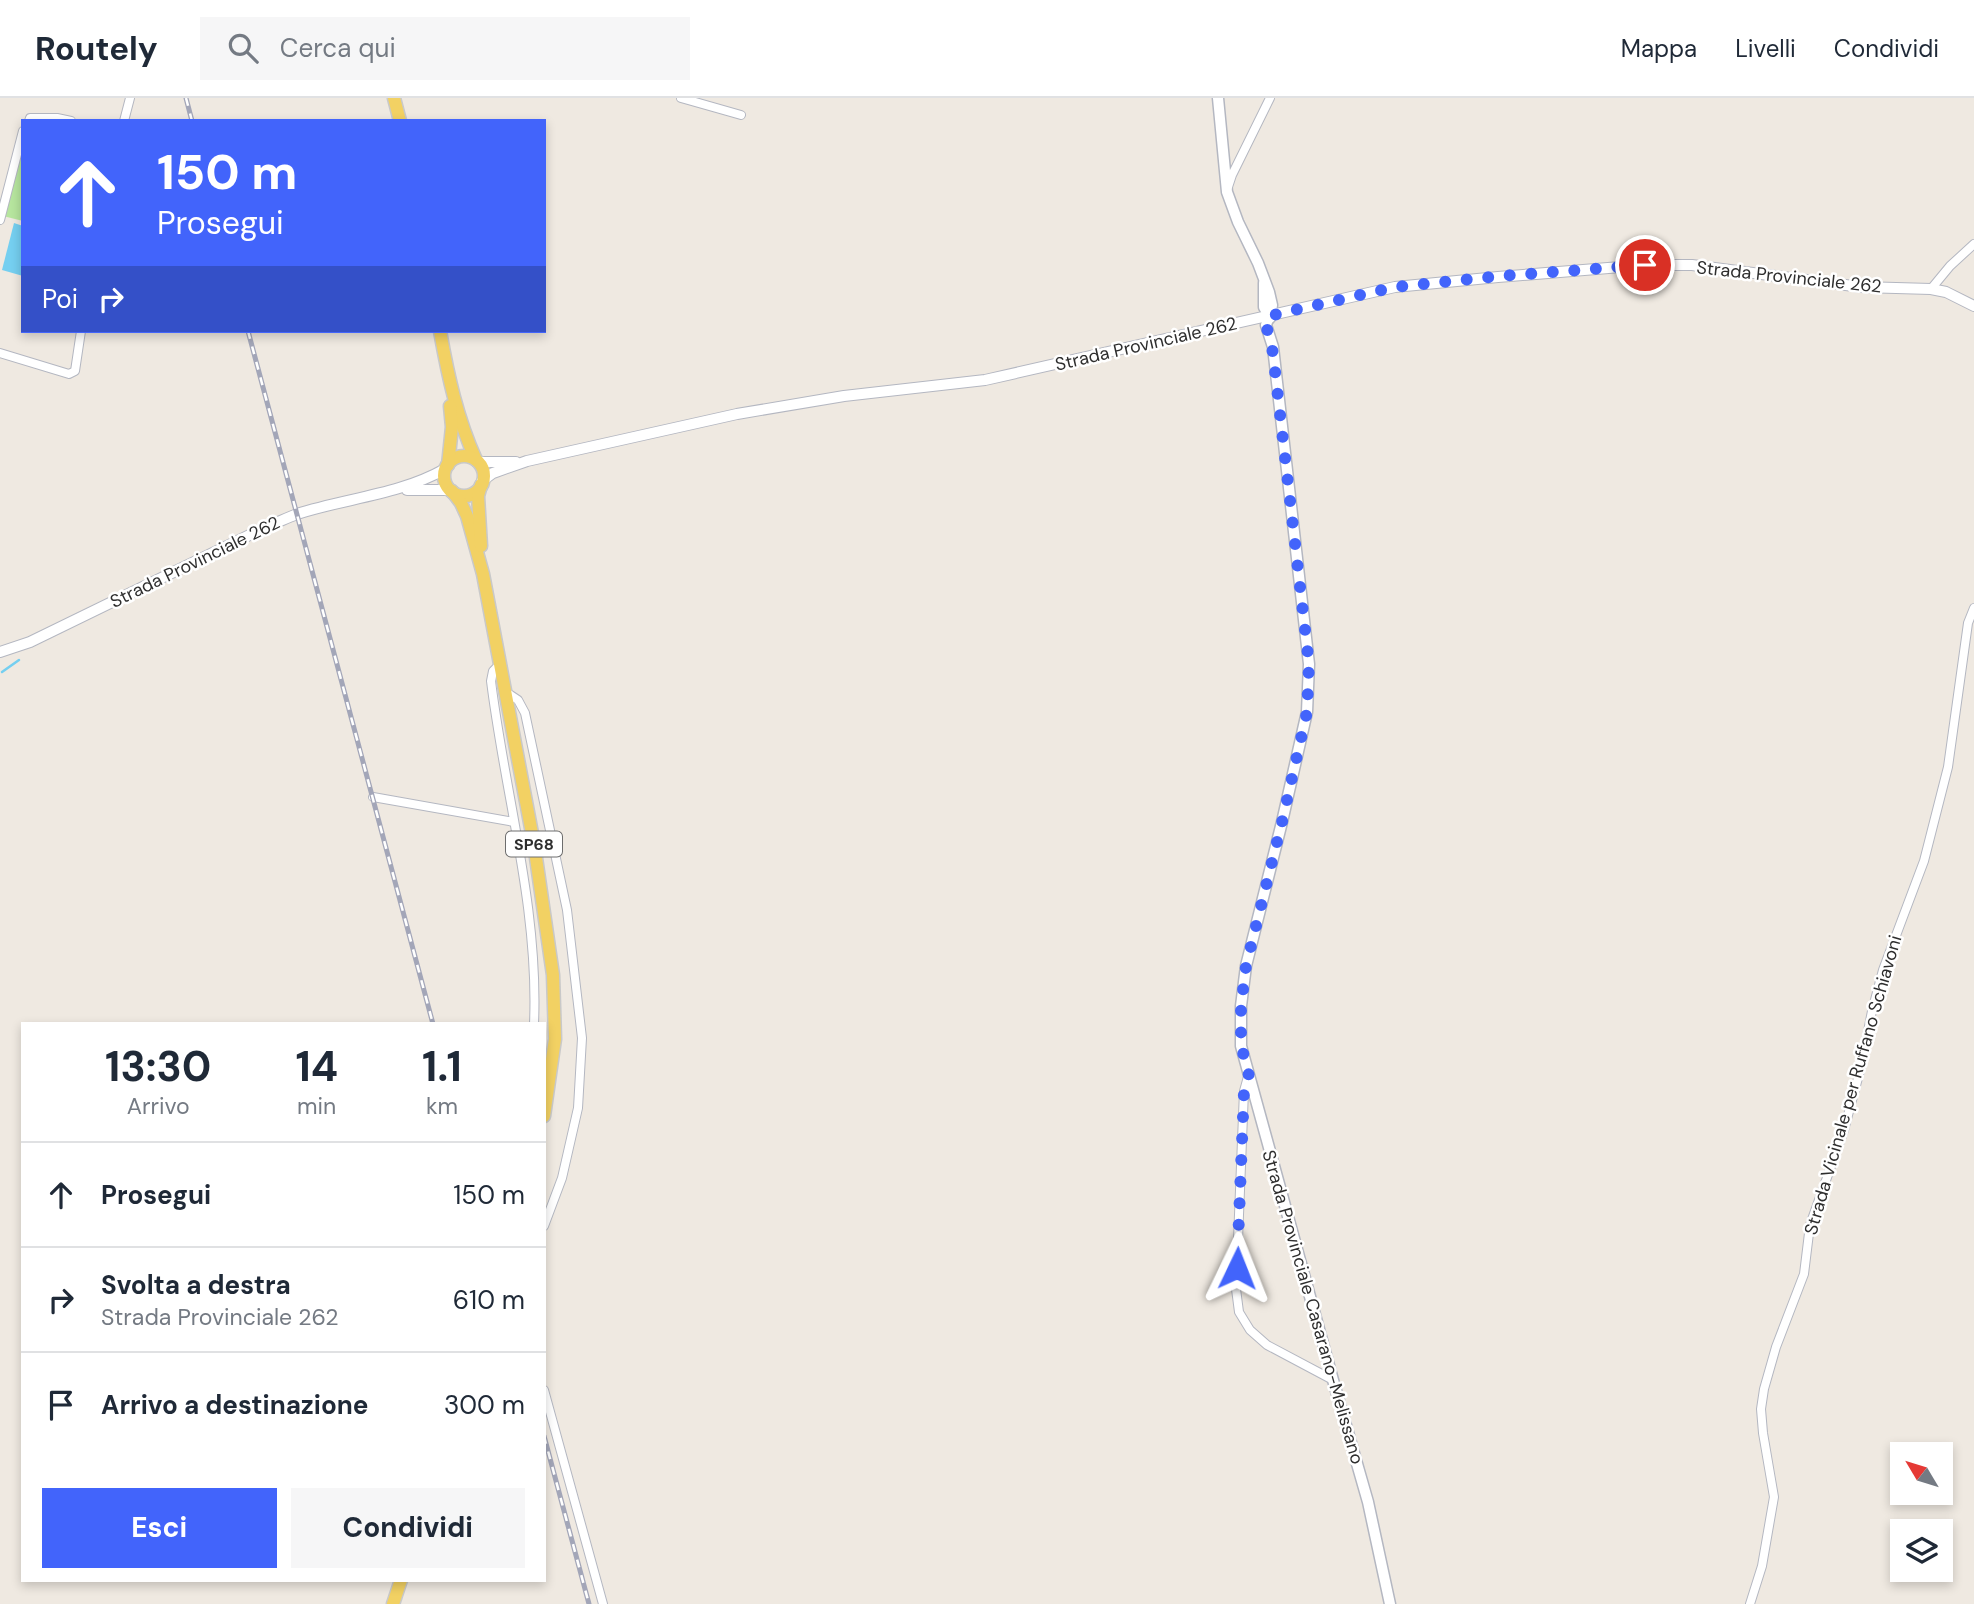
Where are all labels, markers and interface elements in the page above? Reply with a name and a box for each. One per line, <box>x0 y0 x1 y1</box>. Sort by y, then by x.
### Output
search box <box>200 17 690 80</box>
text: Routely <box>35 27 158 70</box>
icon: search <box>224 29 262 67</box>
text: Cerca qui <box>280 31 396 65</box>
text: Mappa <box>1621 33 1697 64</box>
text: Livelli <box>1735 33 1796 64</box>
text: Condividi <box>1834 33 1939 64</box>
text: 150 m <box>157 140 297 204</box>
icon: ahead <box>42 147 133 238</box>
text: Prosegui <box>157 202 284 244</box>
pin <box>1615 235 1675 295</box>
icon: arrive <box>1626 246 1664 284</box>
street label: Strada Provinciale 262 <box>1695 255 1883 299</box>
icon: right <box>92 280 130 318</box>
text: Poi <box>42 282 78 316</box>
street label: Strada Provinciale 262 <box>1053 311 1239 377</box>
street label: Strada Provinciale 262 <box>106 510 284 614</box>
road number: SP68 <box>506 832 562 856</box>
street label: Strada Vicinale per Ruffano Schiavoni <box>1799 932 1907 1238</box>
text: 13:30 <box>105 1039 211 1094</box>
text: 14 <box>295 1039 338 1094</box>
text: 1.1 <box>422 1039 462 1094</box>
text: Arrivo <box>127 1091 190 1121</box>
text: min <box>297 1091 336 1121</box>
text: km <box>426 1091 458 1121</box>
street label: Strada Provinciale Casarano-Melissano <box>1257 1147 1369 1467</box>
icon: ahead <box>42 1176 80 1214</box>
text: Prosegui <box>101 1178 211 1212</box>
text: 150 m <box>453 1178 525 1212</box>
position arrow <box>1200 1231 1274 1305</box>
text: Svolta a destra <box>101 1268 291 1302</box>
icon: right <box>42 1281 80 1319</box>
text: 610 m <box>453 1283 525 1317</box>
text: Strada Provinciale 262 <box>101 1302 339 1332</box>
icon: arrive <box>42 1386 80 1424</box>
text: Arrivo a destinazione <box>101 1388 368 1422</box>
text: 300 m <box>444 1388 525 1422</box>
north arrow <box>1890 1442 1953 1505</box>
map controls <box>1890 1442 1953 1582</box>
button: Esci <box>42 1488 277 1568</box>
button: Condividi <box>291 1488 525 1568</box>
button: layers <box>1890 1519 1953 1582</box>

